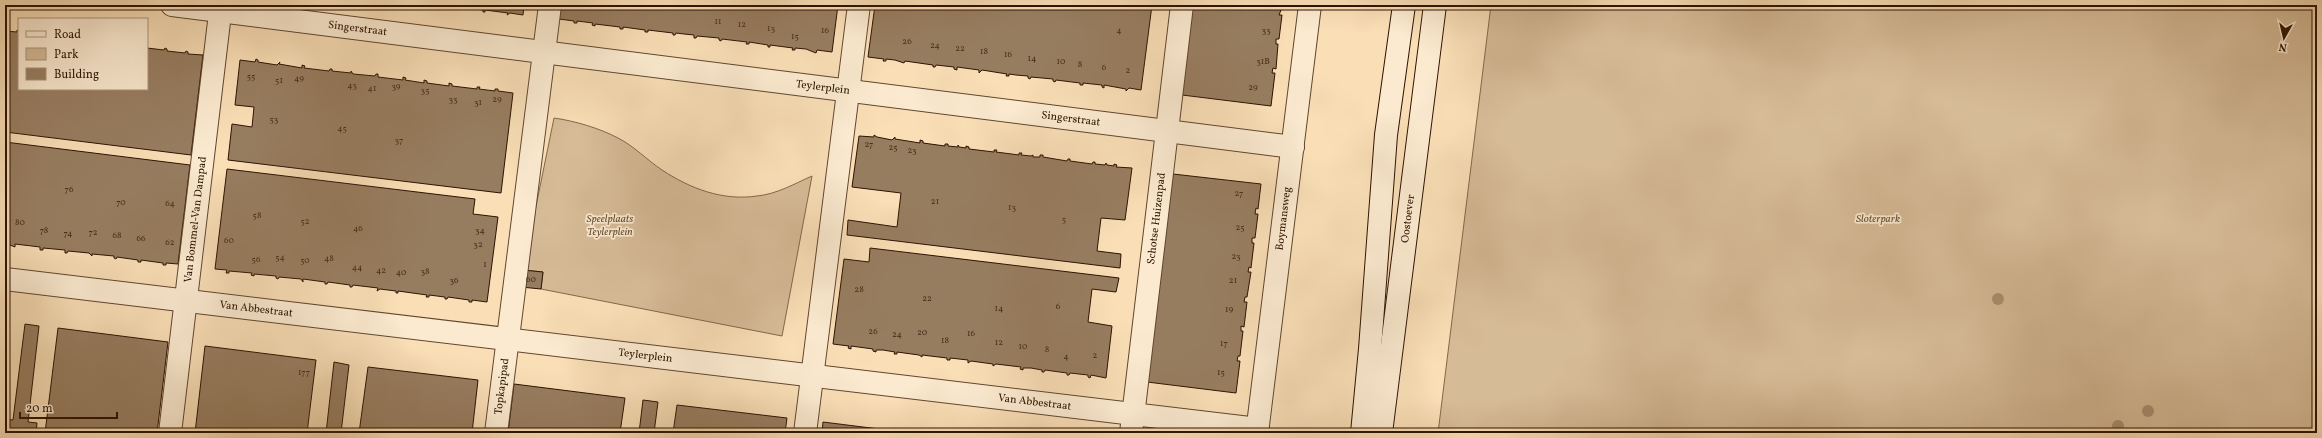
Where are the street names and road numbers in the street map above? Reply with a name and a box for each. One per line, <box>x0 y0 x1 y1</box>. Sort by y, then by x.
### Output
street label: Singerstraat <box>327 17 388 40</box>
street label: Teylerplein <box>795 77 851 98</box>
street label: Singerstraat <box>1040 108 1101 130</box>
street label: Van Bommel-Van Dampad <box>180 156 210 283</box>
street label: Schotse Huizenpad <box>1144 172 1169 265</box>
street label: Boymansweg <box>1272 186 1295 251</box>
street label: Oostoever <box>1398 193 1419 244</box>
street label: Van Abbestraat <box>219 297 294 321</box>
street label: Teylerplein <box>617 345 674 366</box>
street label: Topkapipad <box>491 357 513 416</box>
street label: Van Abbestraat <box>997 390 1072 414</box>

